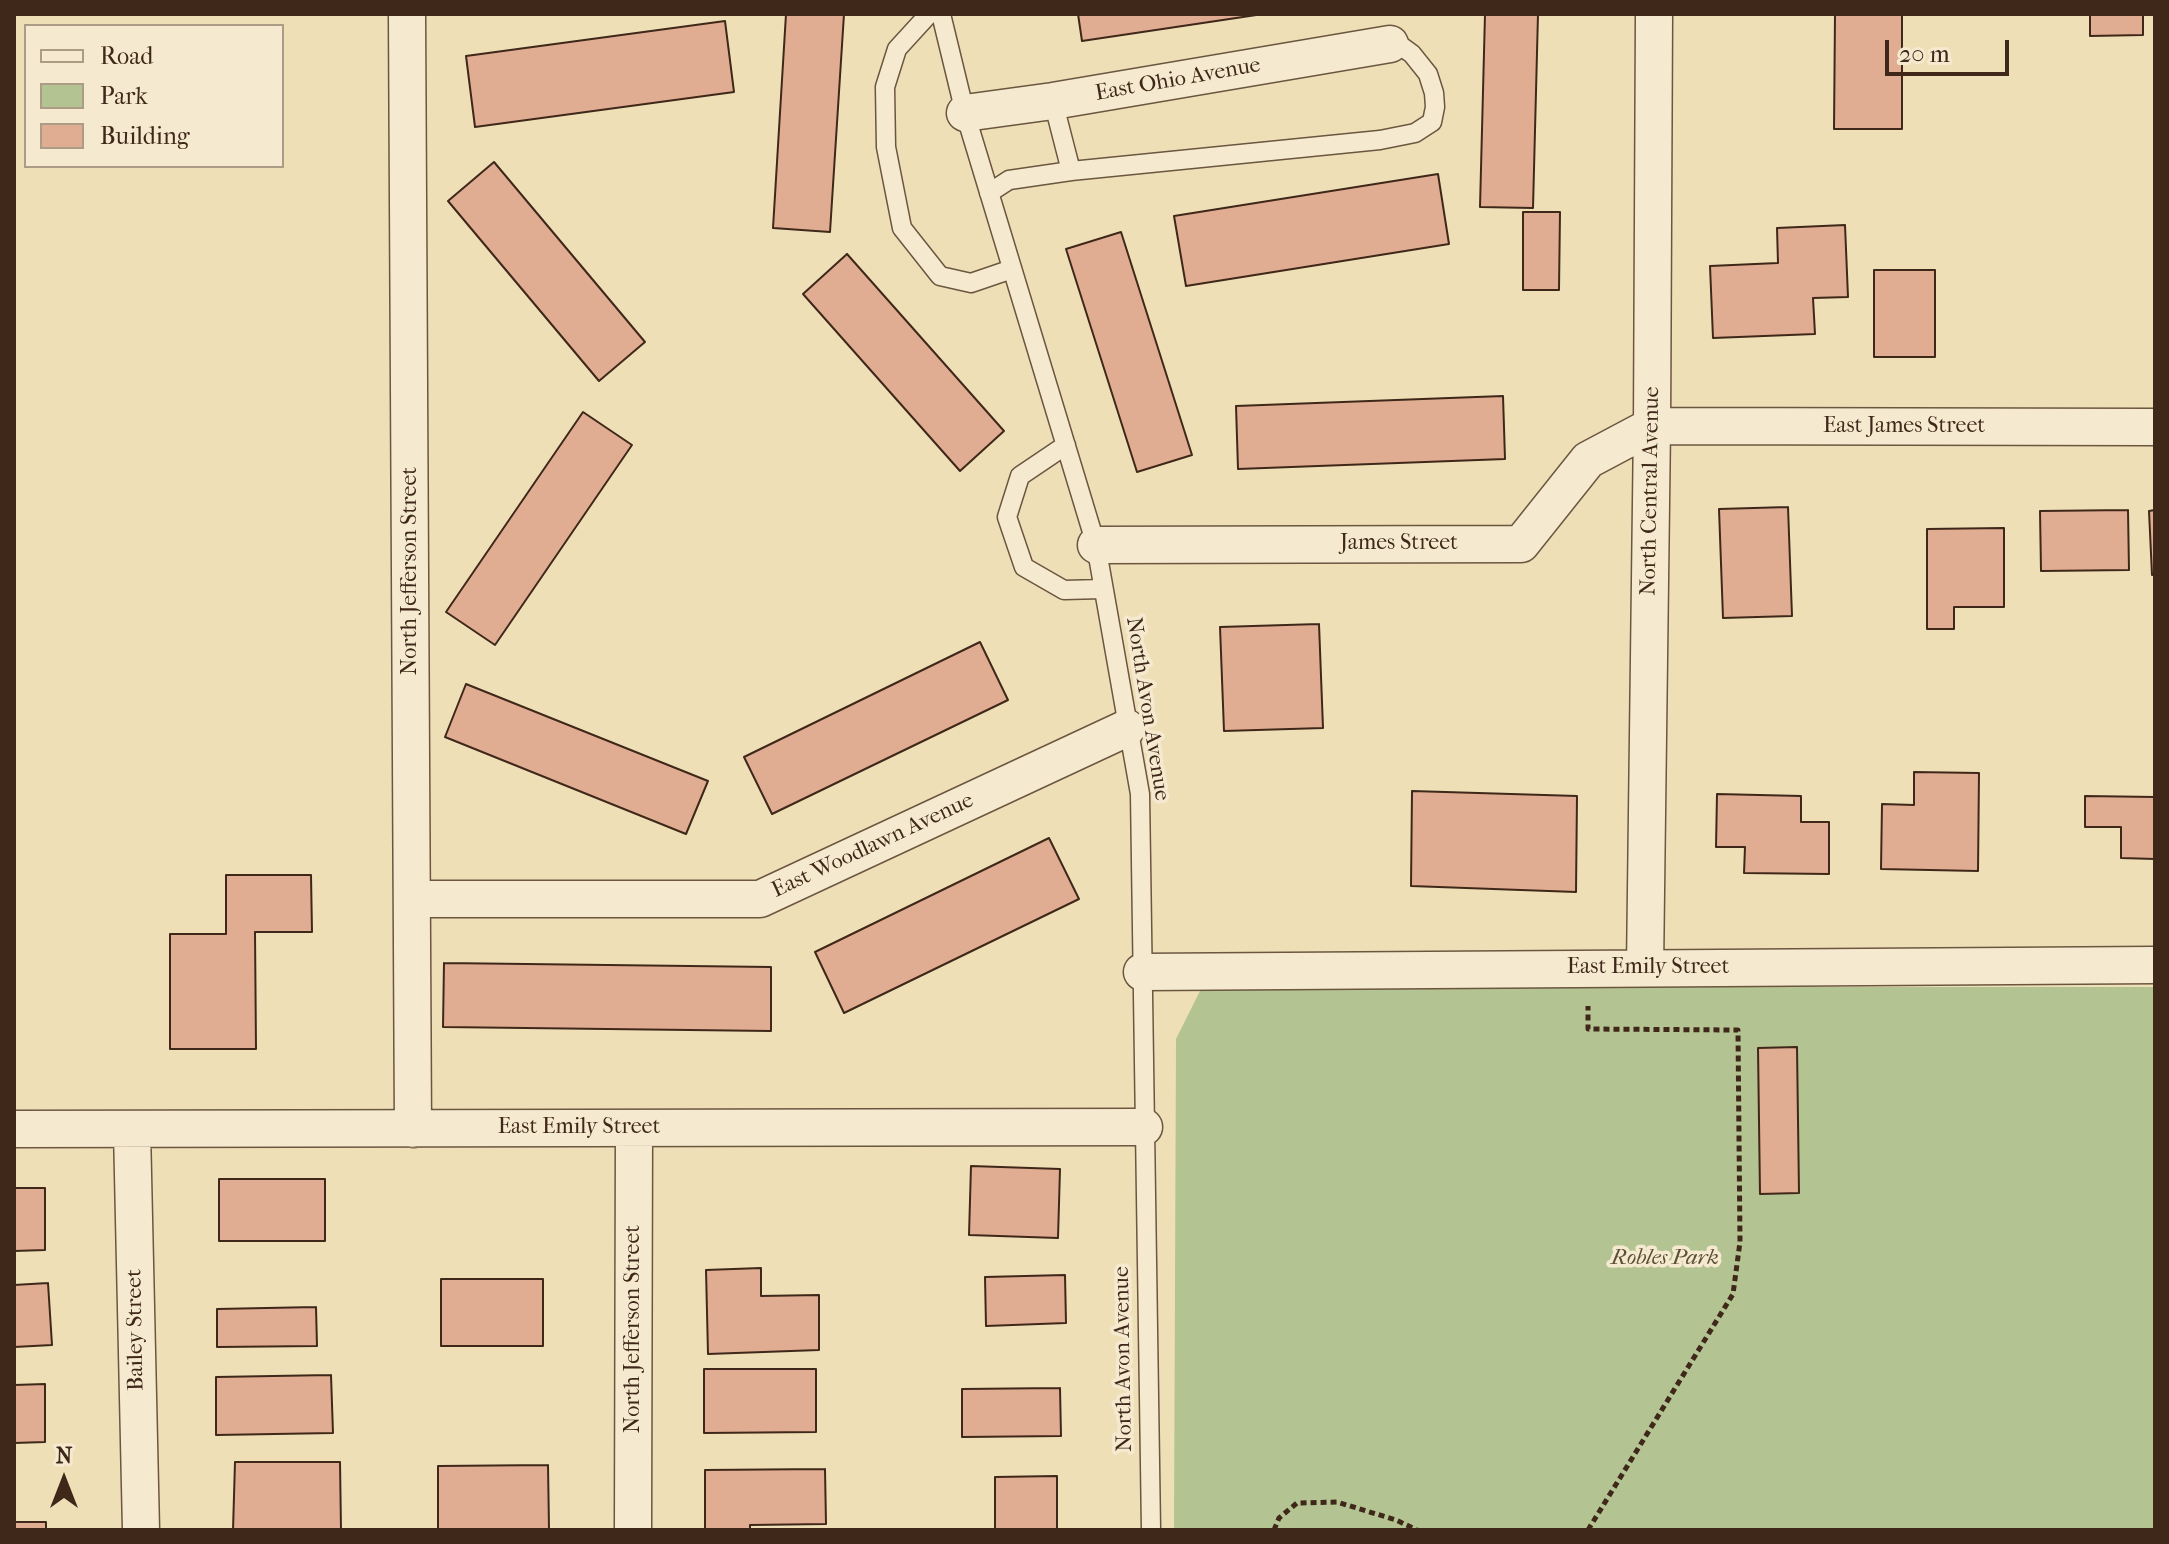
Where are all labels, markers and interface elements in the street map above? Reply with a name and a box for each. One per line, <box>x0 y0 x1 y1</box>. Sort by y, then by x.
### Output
legend <box>24 24 284 168</box>
scale bar <box>1889 24 2013 74</box>
text: 20 m <box>1899 40 1950 68</box>
text: Road <box>100 42 153 70</box>
street label: East Ohio Avenue <box>1093 52 1263 108</box>
text: Park <box>100 82 148 110</box>
text: Building <box>100 122 190 150</box>
street label: North Central Avenue <box>1636 386 1666 596</box>
street label: East James Street <box>1823 414 1985 440</box>
street label: North Jefferson Street <box>398 467 424 675</box>
street label: James Street <box>1340 531 1458 557</box>
street label: North Avon Avenue <box>1119 615 1175 803</box>
street label: East Woodlawn Avenue <box>768 788 978 904</box>
street label: East Emily Street <box>1567 955 1729 981</box>
street label: East Emily Street <box>498 1115 660 1141</box>
street label: North Jefferson Street <box>621 1225 647 1433</box>
park label: Robles Park <box>1611 1246 1719 1272</box>
street label: North Avon Avenue <box>1109 1266 1139 1452</box>
street label: Bailey Street <box>122 1269 150 1391</box>
north arrow <box>24 1440 104 1520</box>
text: N <box>56 1443 72 1469</box>

